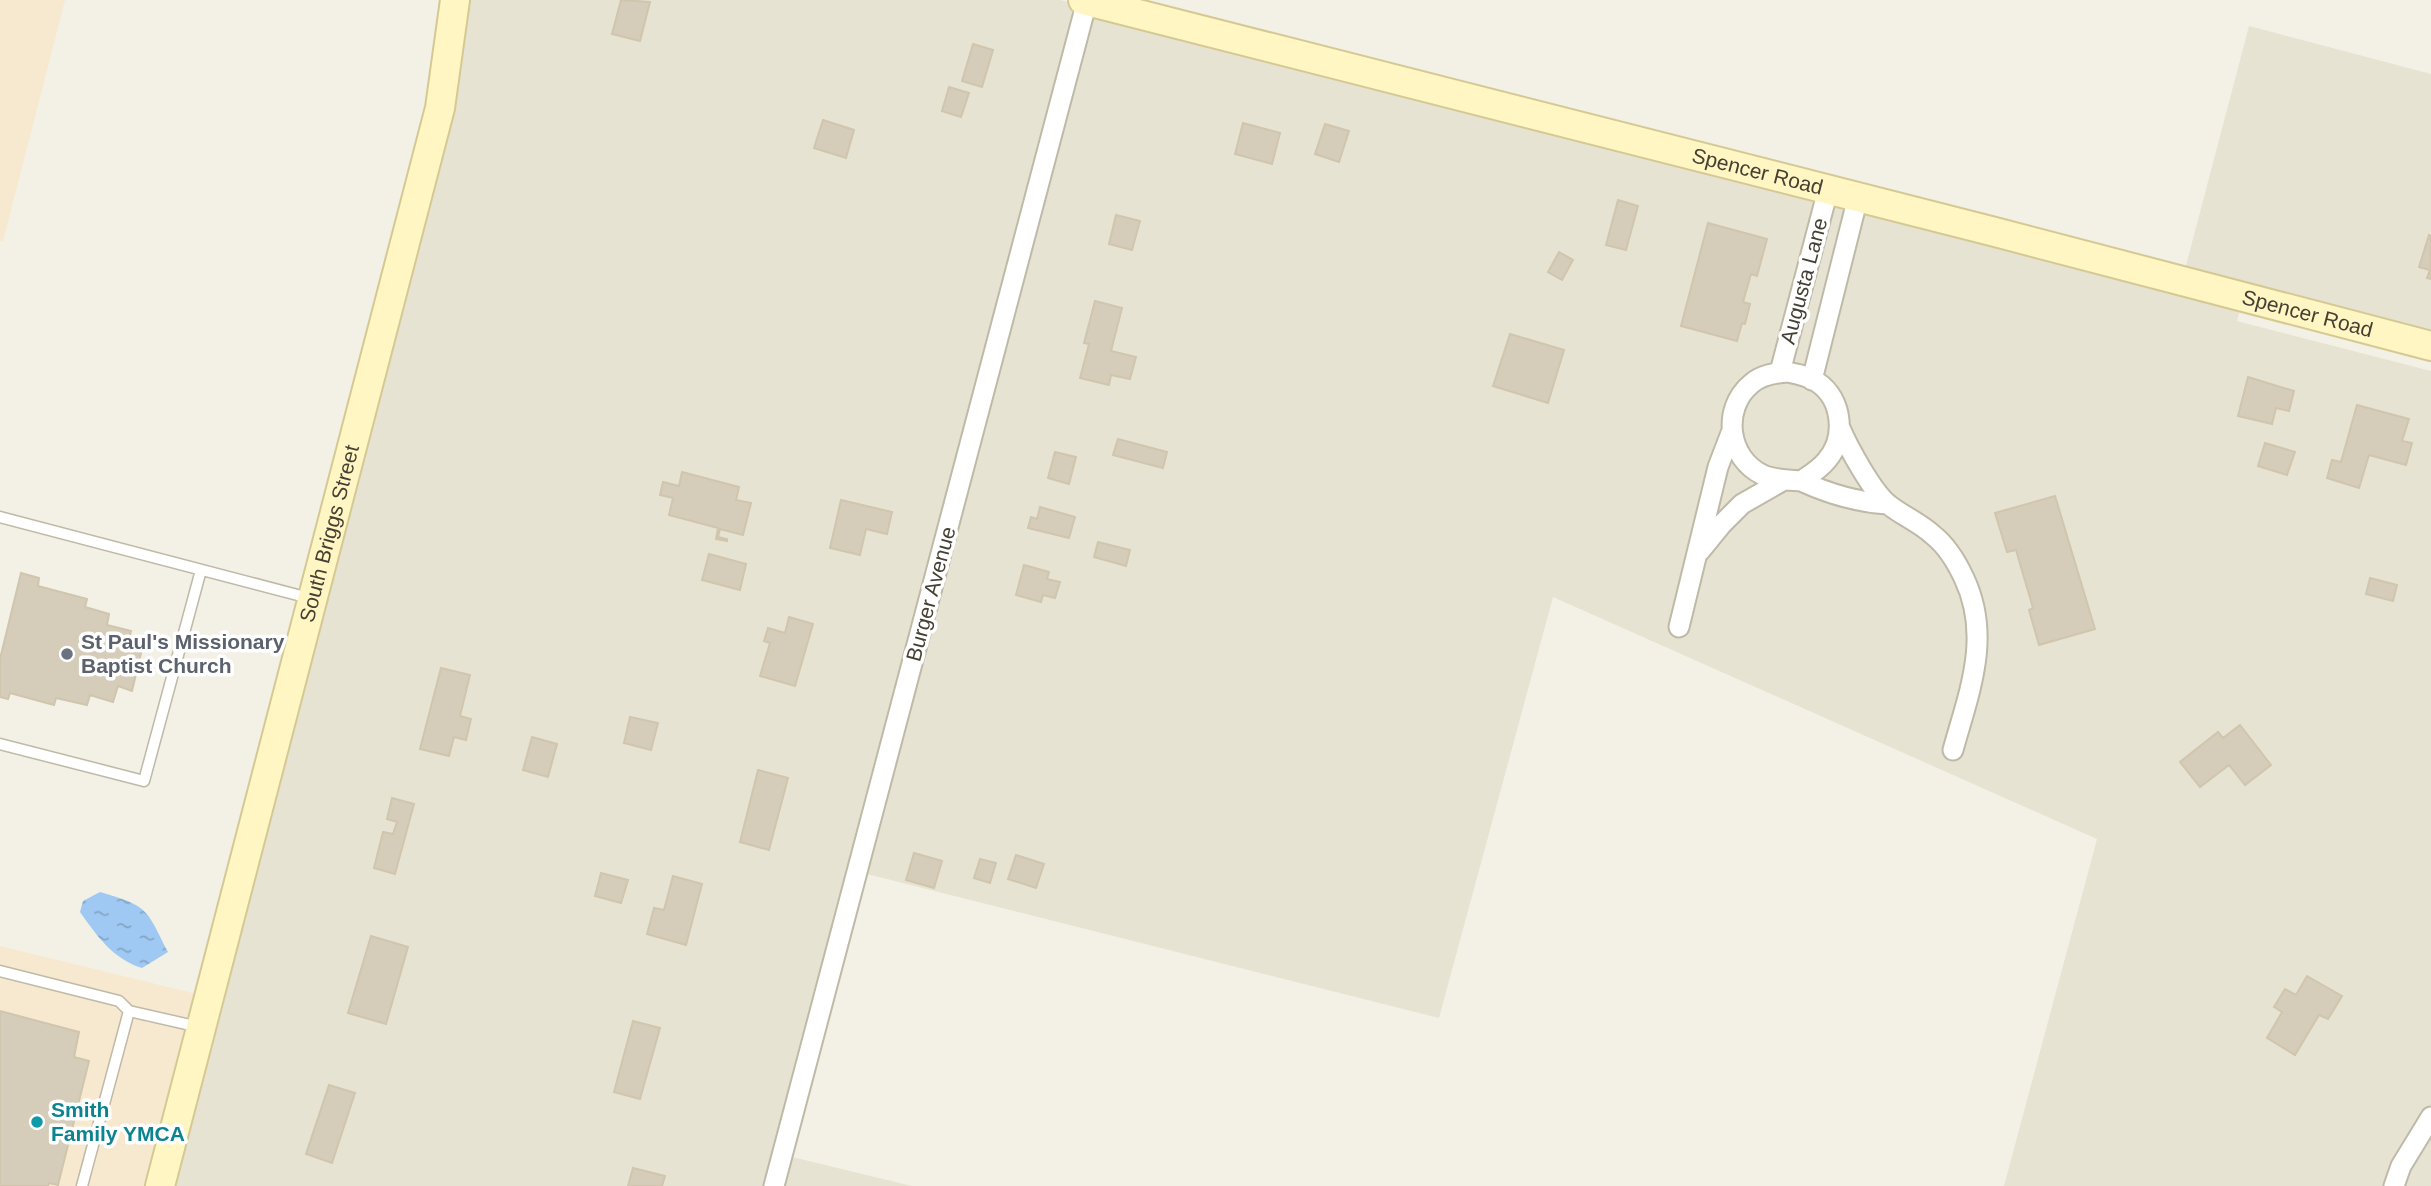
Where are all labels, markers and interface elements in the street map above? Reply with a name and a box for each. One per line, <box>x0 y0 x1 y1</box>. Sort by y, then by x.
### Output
street label: Spencer Road <box>1690 143 1826 199</box>
street label: Augusta Lane <box>1776 215 1831 346</box>
street label: Spencer Road <box>2240 285 2375 341</box>
street label: South Briggs Street <box>295 442 363 625</box>
street label: Burger Avenue <box>901 524 960 664</box>
place label: St Paul's Missionary Baptist Church <box>81 630 285 677</box>
marker: St Paul's Missionary Baptist Church <box>59 646 75 662</box>
place label: Smith Family YMCA <box>51 1098 185 1145</box>
marker: Smith Family YMCA <box>29 1114 45 1130</box>

